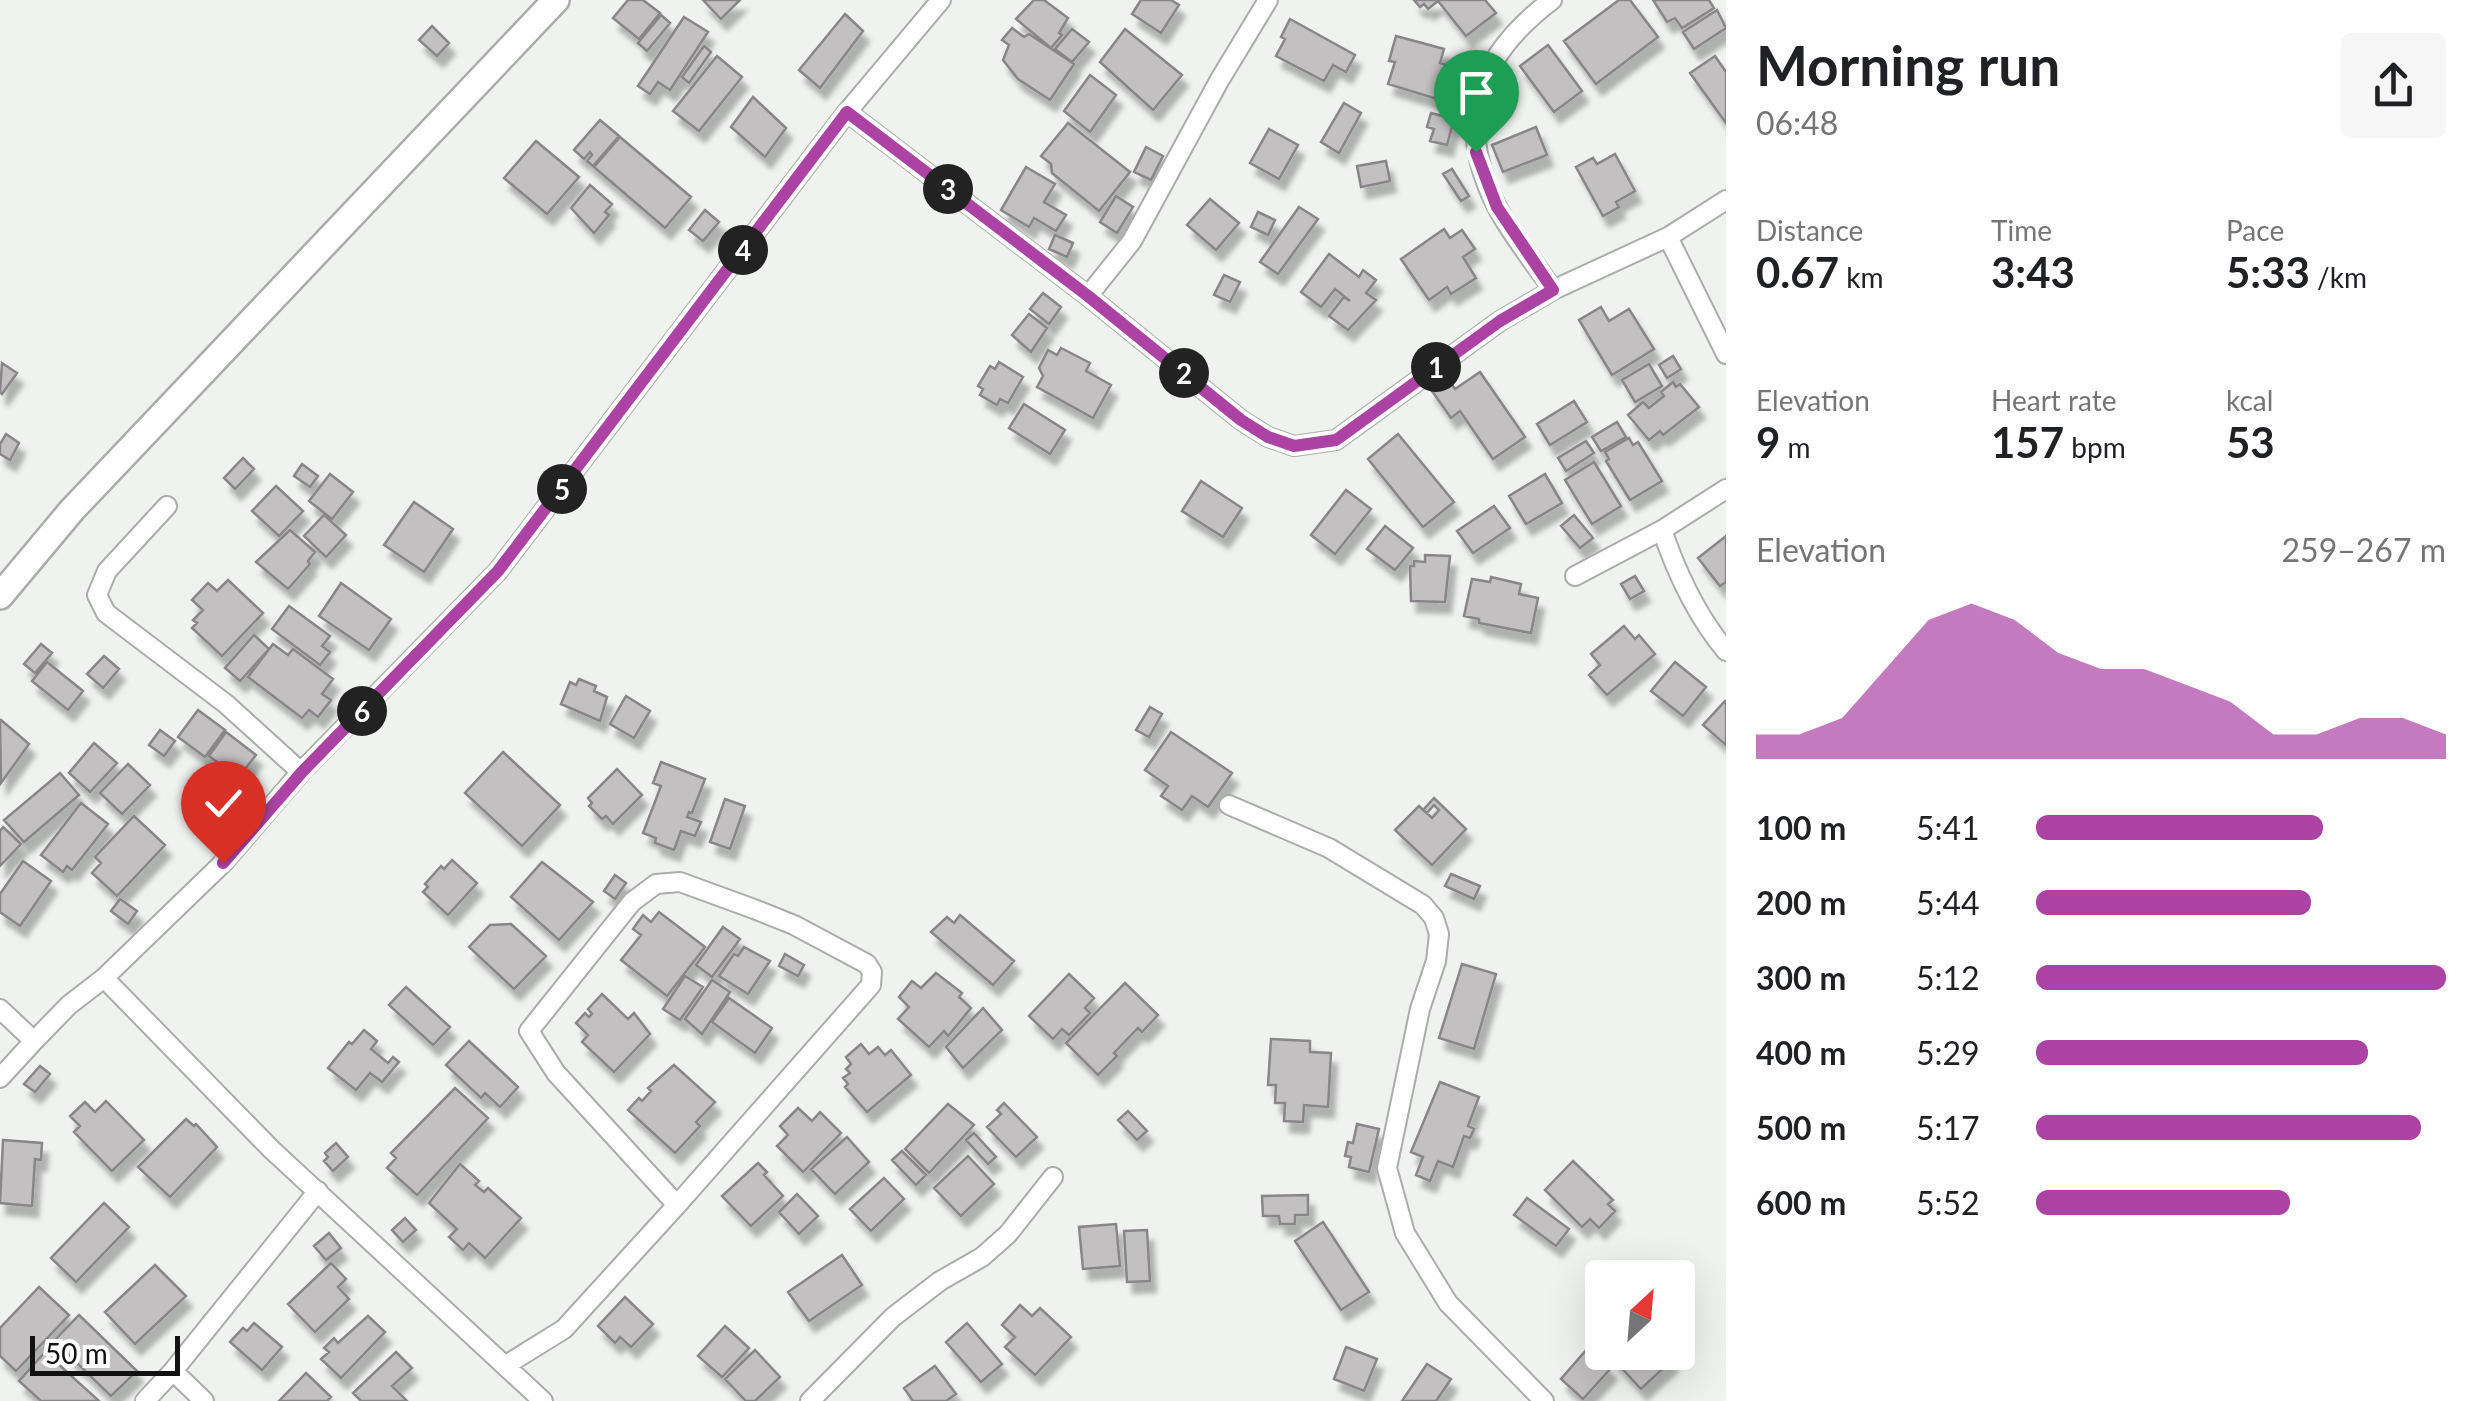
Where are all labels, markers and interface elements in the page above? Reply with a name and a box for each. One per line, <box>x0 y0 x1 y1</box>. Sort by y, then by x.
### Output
text: Morning run <box>1756 32 2060 98</box>
button: share <box>2341 33 2446 138</box>
pin <box>1434 50 1519 153</box>
icon: arrive <box>1449 65 1504 120</box>
text: 06:48 <box>1756 103 1838 142</box>
pin: 3 <box>923 164 973 214</box>
text: 3 <box>940 172 956 206</box>
text: Distance <box>1756 213 1863 247</box>
text: Time <box>1991 213 2052 247</box>
text: Pace <box>2226 213 2284 247</box>
pin: 4 <box>718 225 768 275</box>
text: 4 <box>735 233 751 267</box>
text: 0.67 <box>1756 247 1839 297</box>
text: 3:43 <box>1991 247 2075 297</box>
text: 5:33 <box>2226 247 2310 297</box>
text: km <box>1839 260 1883 294</box>
text: /km <box>2310 260 2367 294</box>
pin: 1 <box>1411 342 1461 392</box>
pin: 2 <box>1159 348 1209 398</box>
text: 1 <box>1428 350 1444 384</box>
text: 2 <box>1176 356 1192 390</box>
text: Elevation <box>1756 383 1870 417</box>
text: Heart rate <box>1991 383 2117 417</box>
text: kcal <box>2226 383 2273 417</box>
text: 9 <box>1756 417 1780 467</box>
text: 157 <box>1991 417 2064 467</box>
text: 53 <box>2226 417 2275 467</box>
text: m <box>1780 430 1811 464</box>
text: bpm <box>2064 430 2126 464</box>
pin: 5 <box>537 464 587 514</box>
text: 5 <box>554 472 570 506</box>
text: Elevation <box>1756 530 1886 569</box>
text: 259–267 m <box>2282 530 2446 569</box>
pin: 6 <box>337 686 387 736</box>
text: 6 <box>354 694 370 728</box>
pin <box>181 761 266 864</box>
icon: check <box>196 776 251 831</box>
text: 100 m <box>1756 808 1846 847</box>
text: 5:41 <box>1916 808 1980 847</box>
text: 200 m <box>1756 883 1846 922</box>
text: 5:44 <box>1916 883 1980 922</box>
text: 300 m <box>1756 958 1846 997</box>
text: 5:12 <box>1916 958 1980 997</box>
text: 400 m <box>1756 1033 1846 1072</box>
text: 5:29 <box>1916 1033 1980 1072</box>
text: 500 m <box>1756 1108 1846 1147</box>
text: 5:17 <box>1916 1108 1980 1147</box>
text: 600 m <box>1756 1183 1846 1222</box>
text: 5:52 <box>1916 1183 1980 1222</box>
north arrow <box>1585 1260 1695 1370</box>
map controls <box>1585 1260 1695 1370</box>
scale bar <box>30 1331 180 1376</box>
text: 50 m <box>45 1336 108 1370</box>

